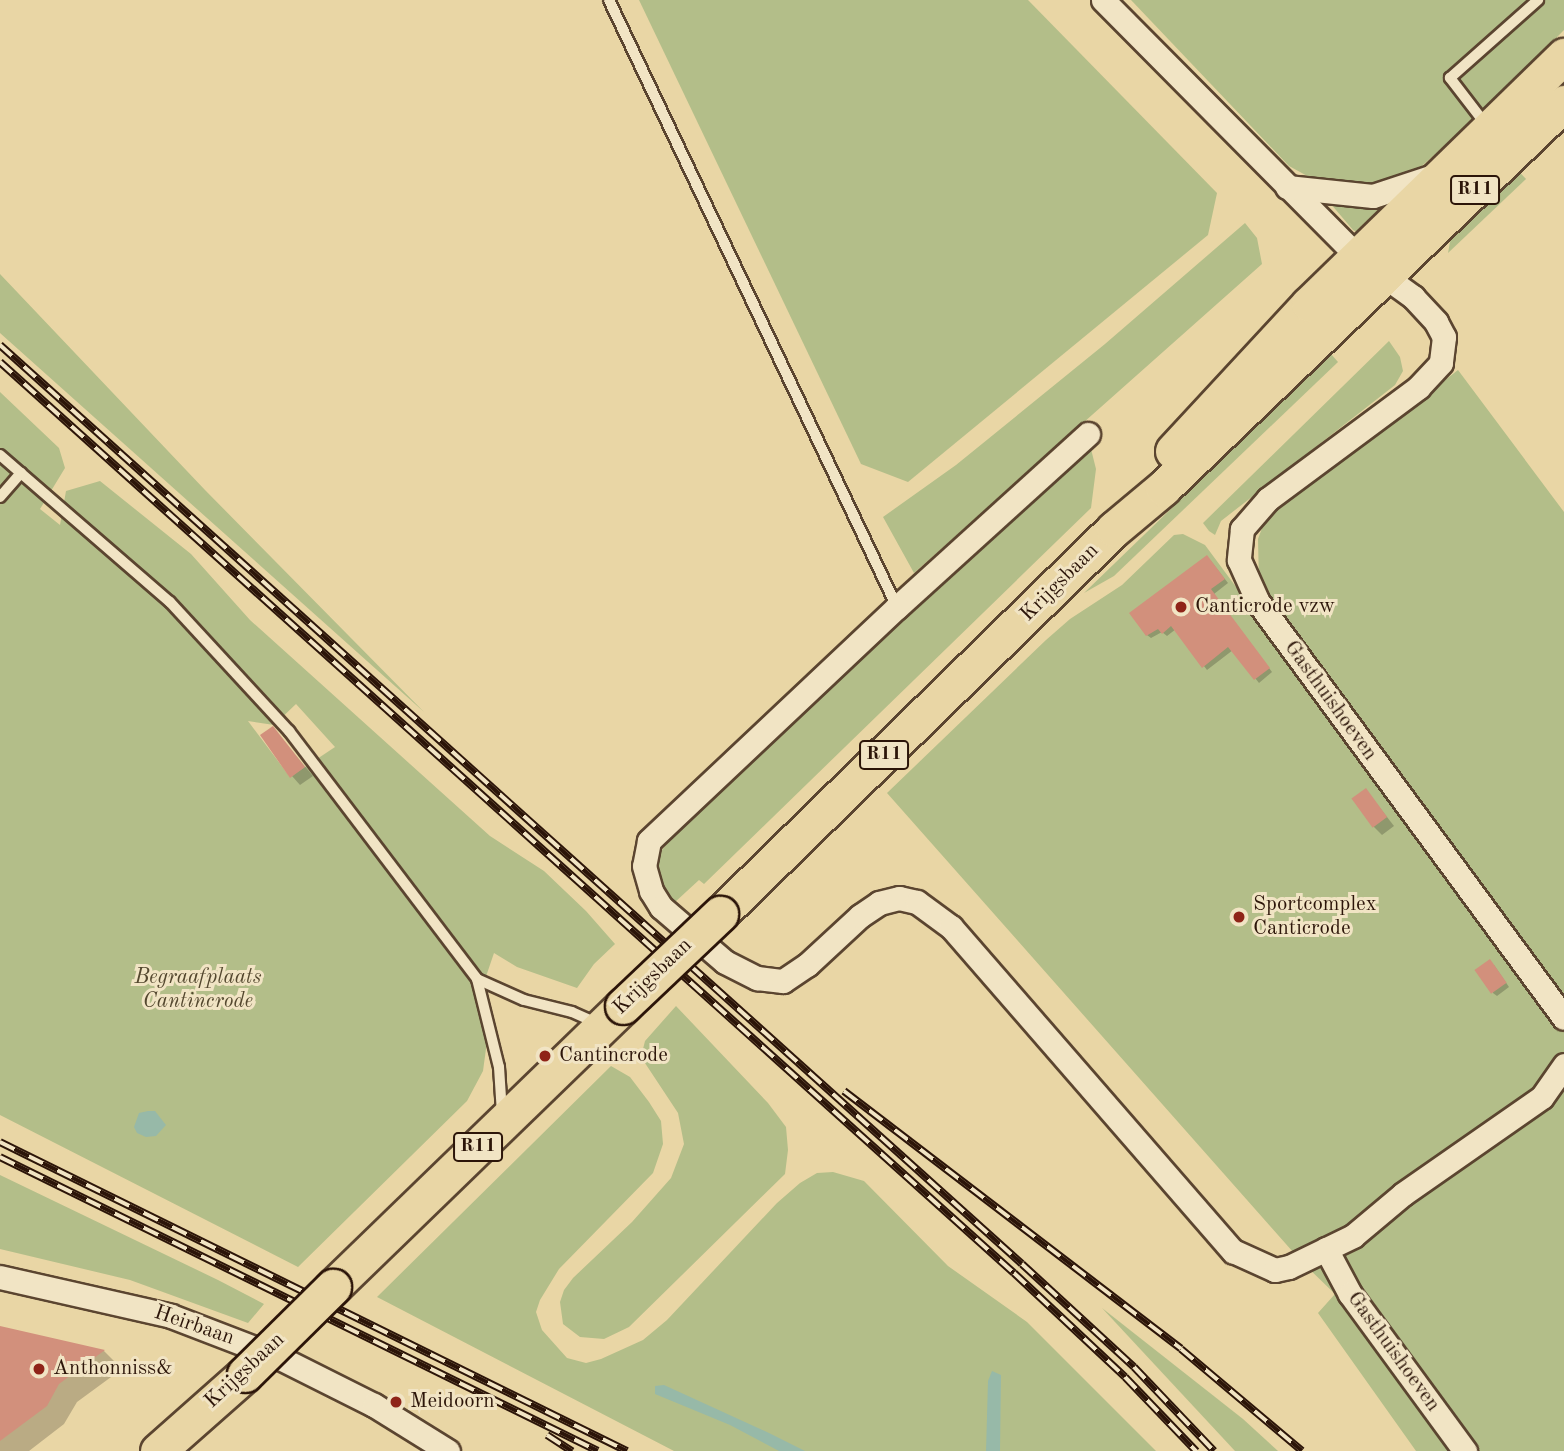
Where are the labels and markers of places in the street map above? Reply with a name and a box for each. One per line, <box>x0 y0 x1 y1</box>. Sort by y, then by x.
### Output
place label: Canticrode vzw <box>1195 594 1335 620</box>
marker: Canticrode vzw <box>1173 599 1189 615</box>
place label: Sportcomplex Canticrode <box>1253 892 1377 942</box>
marker: Sportcomplex Canticrode <box>1231 909 1247 925</box>
place label: Cantincrode <box>559 1043 668 1069</box>
marker: Cantincrode <box>537 1048 553 1064</box>
place label: Anthonniss& <box>53 1356 173 1382</box>
marker: Anthonniss& <box>31 1361 47 1377</box>
place label: Meidoorn <box>410 1389 495 1415</box>
marker: Meidoorn <box>388 1394 404 1410</box>

